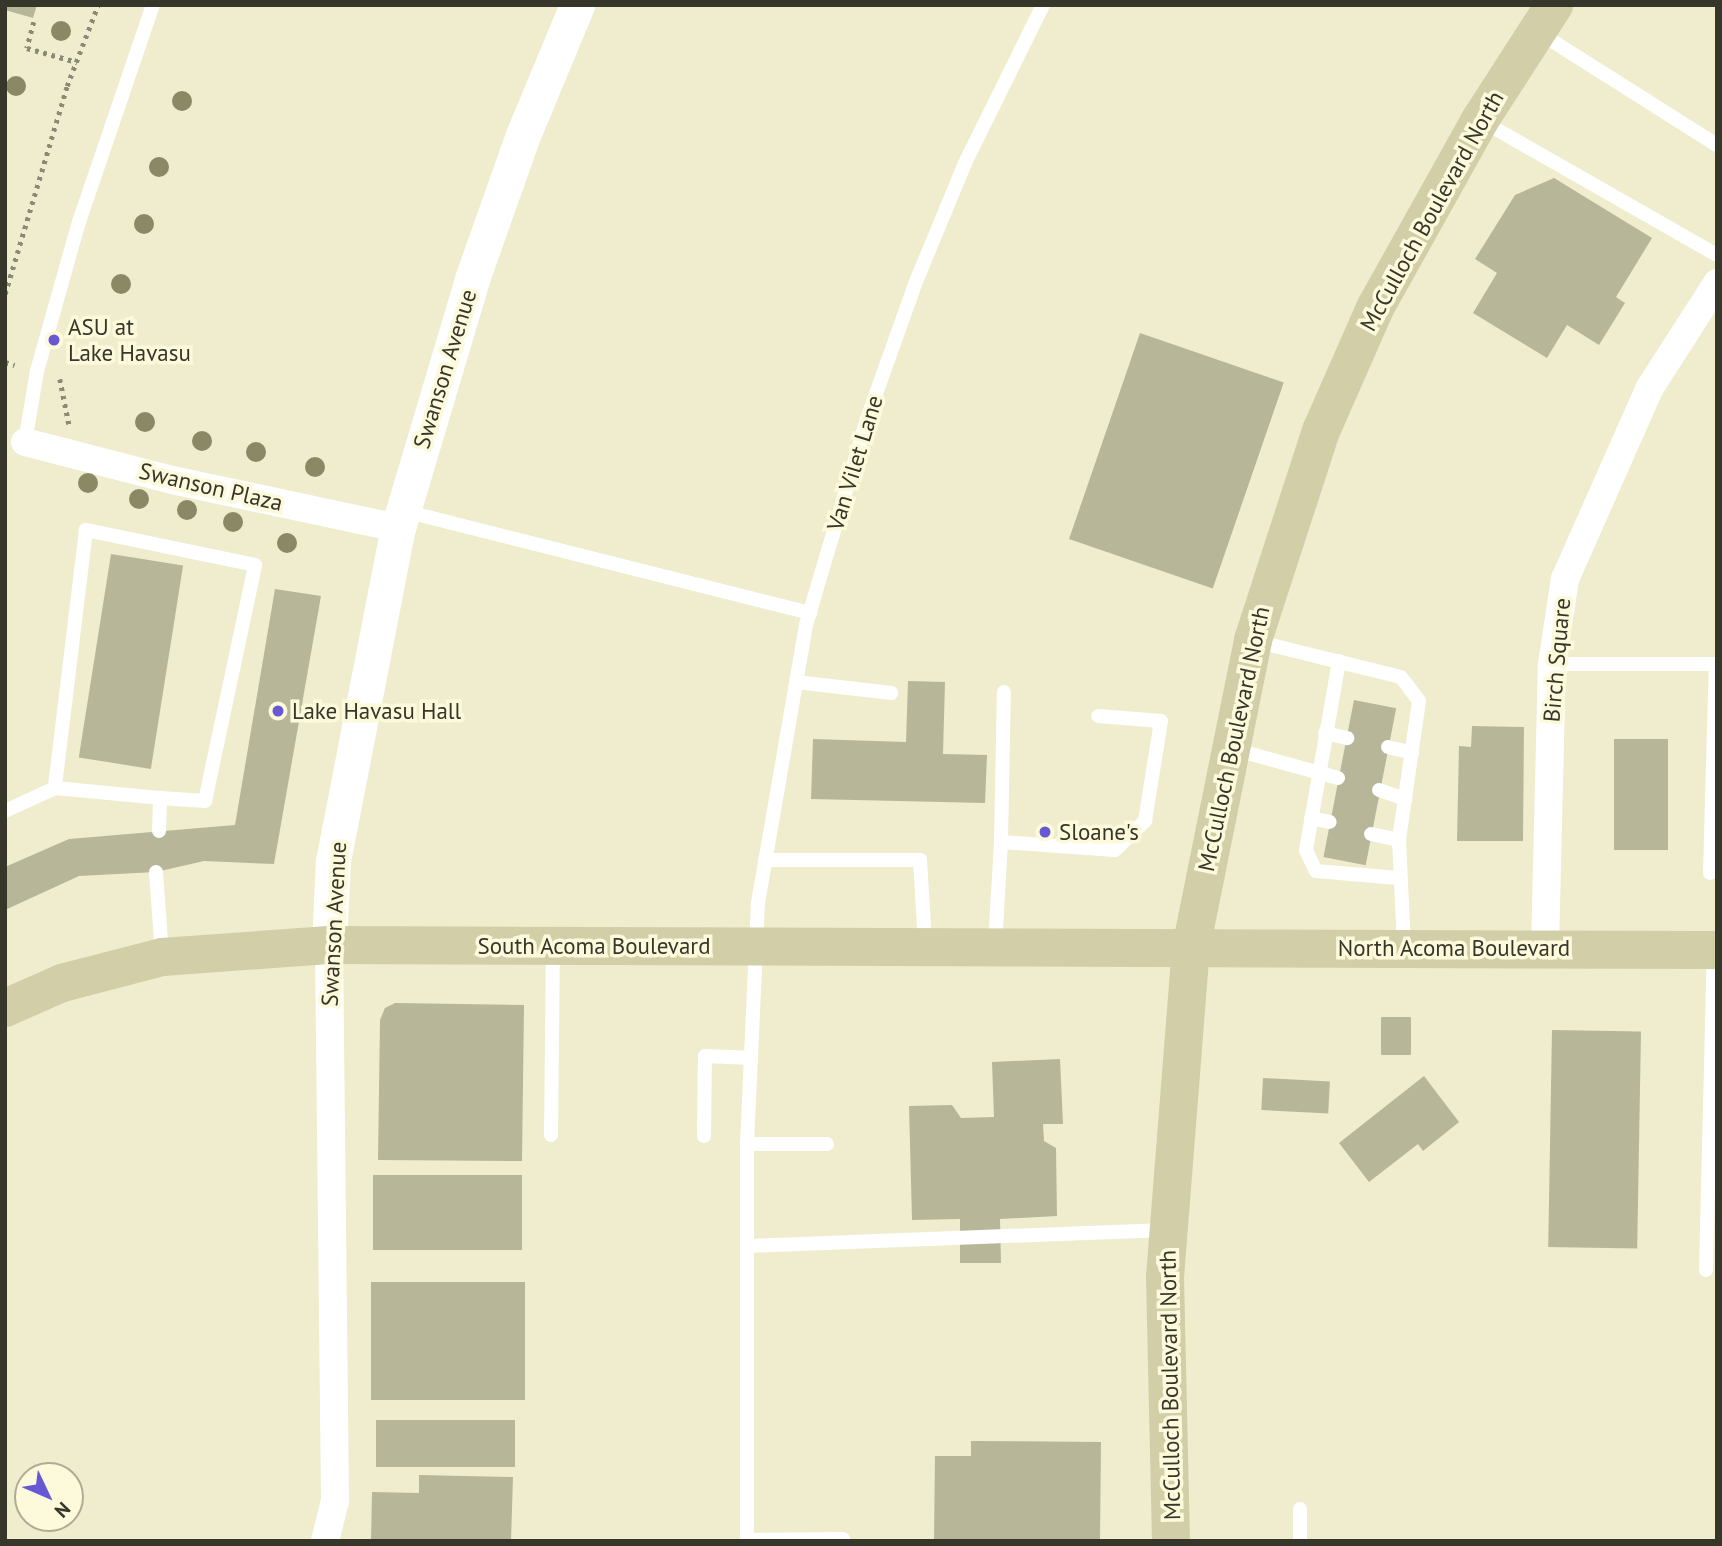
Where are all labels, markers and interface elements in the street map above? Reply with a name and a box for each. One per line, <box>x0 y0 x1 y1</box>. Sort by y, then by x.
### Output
street label: McCulloch Boulevard North <box>1354 86 1510 336</box>
street label: Swanson Avenue <box>408 286 482 452</box>
place label: ASU at Lake Havasu <box>68 313 191 367</box>
marker: ASU at Lake Havasu <box>46 332 62 348</box>
street label: Van Vilet Lane <box>821 392 889 534</box>
street label: Swanson Plaza <box>137 457 285 517</box>
street label: Birch Square <box>1538 597 1576 723</box>
street label: McCulloch Boulevard North <box>1192 604 1276 874</box>
place label: Lake Havasu Hall <box>292 697 461 725</box>
marker: Lake Havasu Hall <box>270 703 286 719</box>
place label: Sloane's <box>1059 818 1139 846</box>
marker: Sloane's <box>1037 824 1053 840</box>
street label: Swanson Avenue <box>316 841 352 1007</box>
street label: South Acoma Boulevard <box>477 932 711 960</box>
street label: North Acoma Boulevard <box>1337 934 1571 962</box>
street label: McCulloch Boulevard North <box>1154 1250 1186 1520</box>
north arrow <box>14 1462 84 1532</box>
text: N <box>50 1497 76 1523</box>

